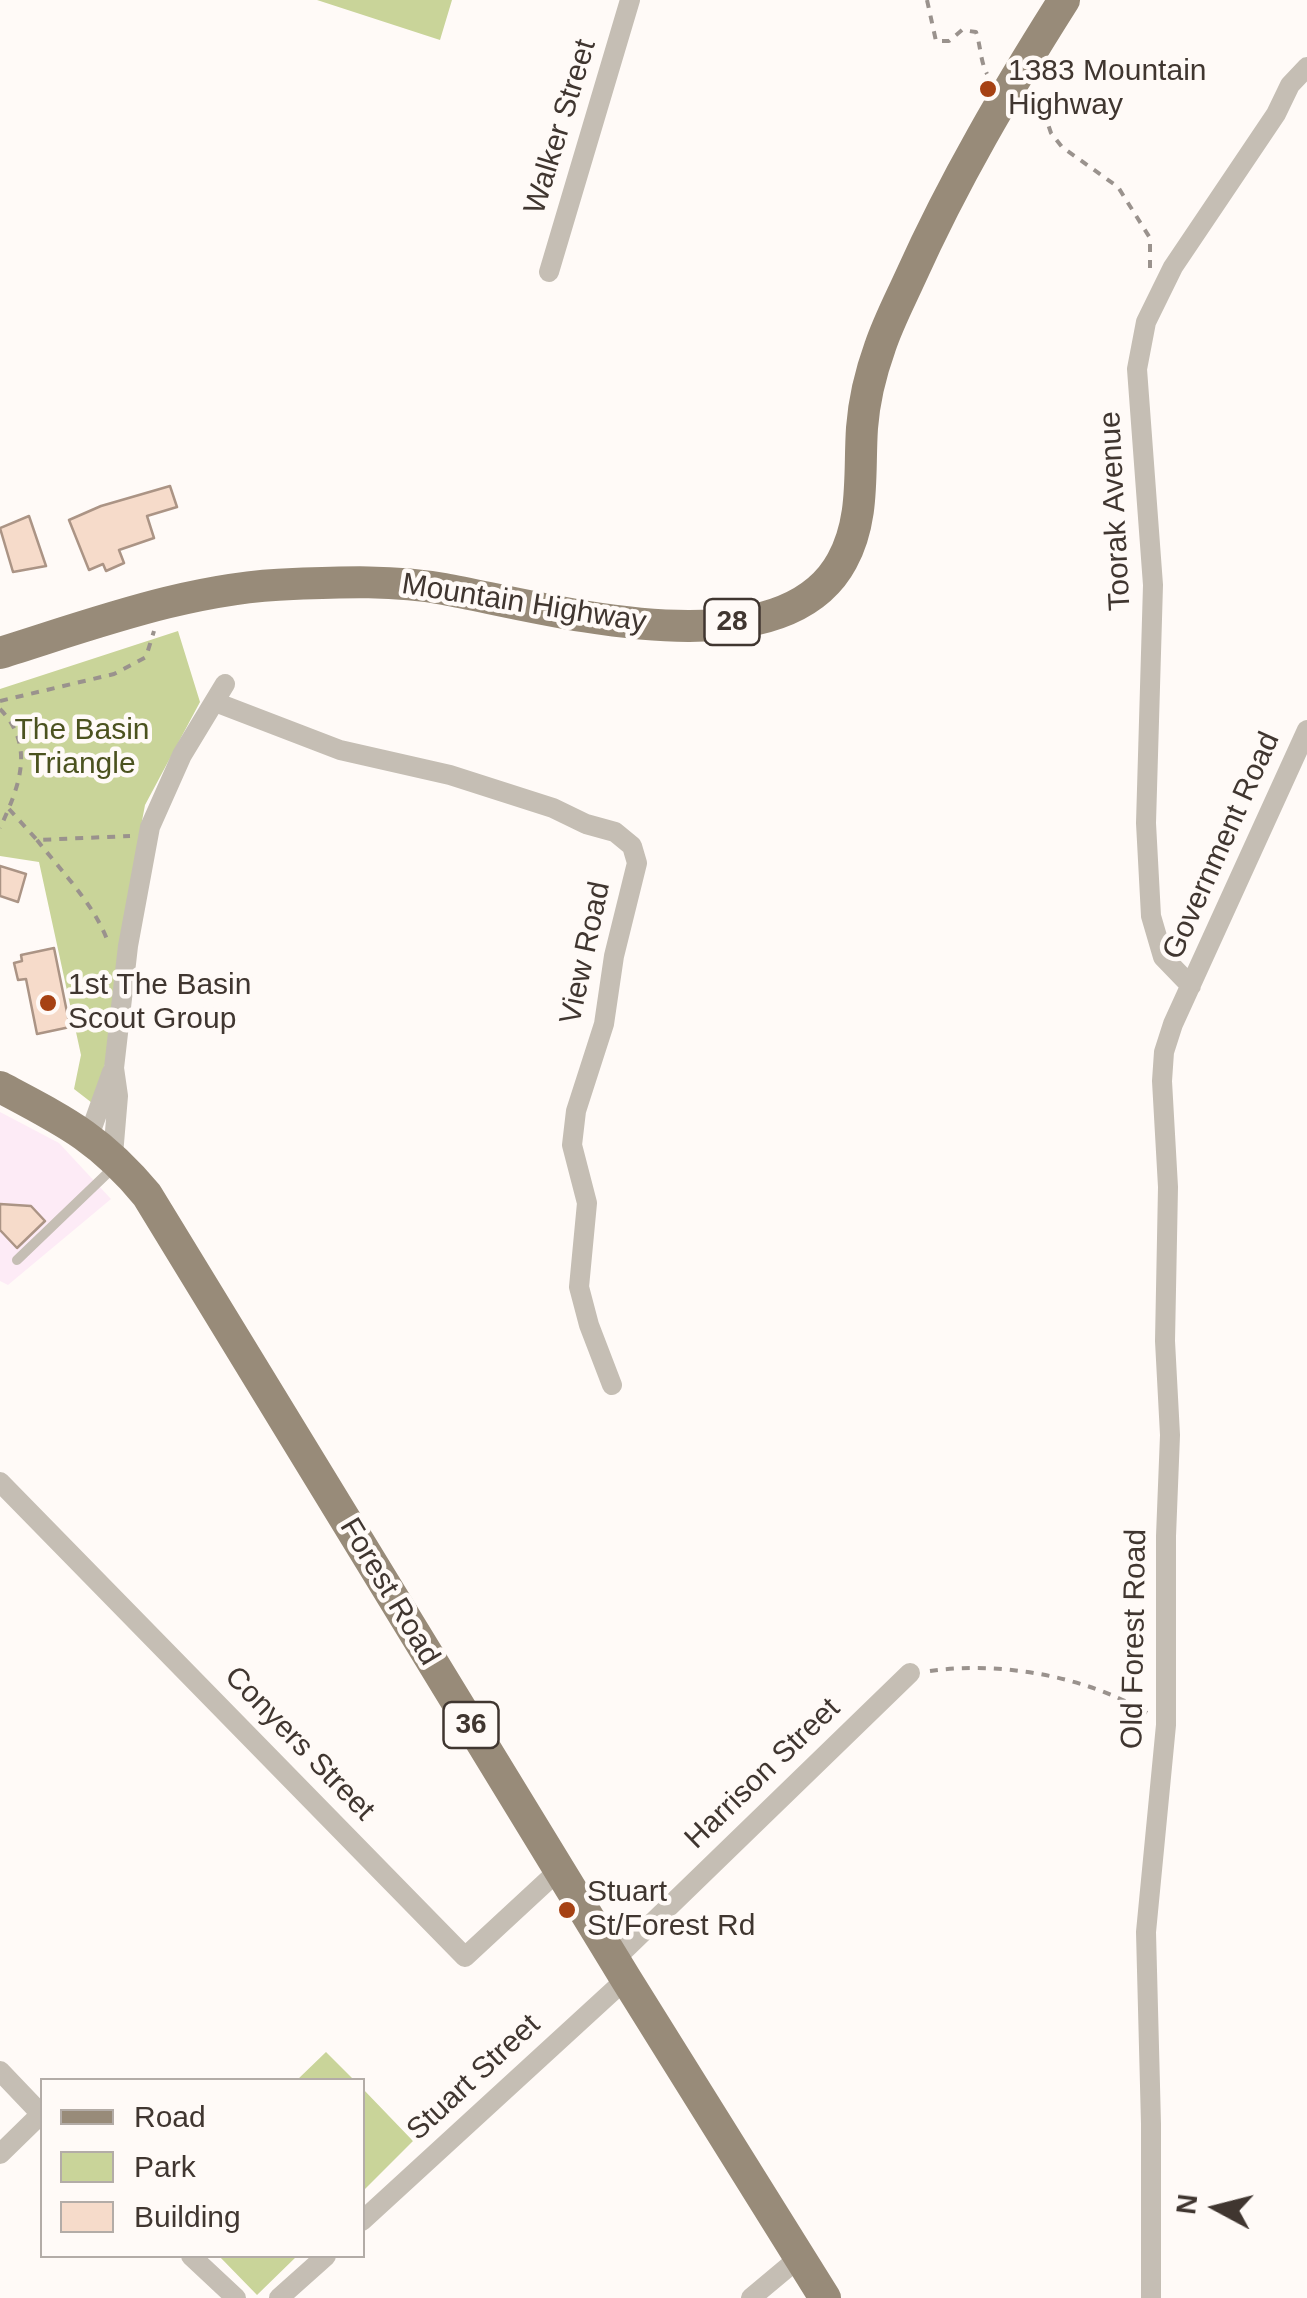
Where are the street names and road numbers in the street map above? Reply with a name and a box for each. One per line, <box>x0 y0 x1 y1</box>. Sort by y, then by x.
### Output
street label: Walker Street <box>517 35 605 219</box>
street label: Toorak Avenue <box>1093 410 1139 612</box>
street label: Mountain Highway <box>399 567 649 641</box>
road number: 28 <box>704 599 760 645</box>
street label: Government Road <box>1156 727 1288 965</box>
street label: View Road <box>553 879 619 1027</box>
street label: Forest Road <box>331 1512 447 1672</box>
street label: Old Forest Road <box>1115 1529 1155 1749</box>
street label: Conyers Street <box>217 1660 381 1828</box>
street label: Harrison Street <box>678 1691 848 1857</box>
road number: 36 <box>444 1702 498 1748</box>
street label: Stuart Street <box>400 2007 548 2149</box>

